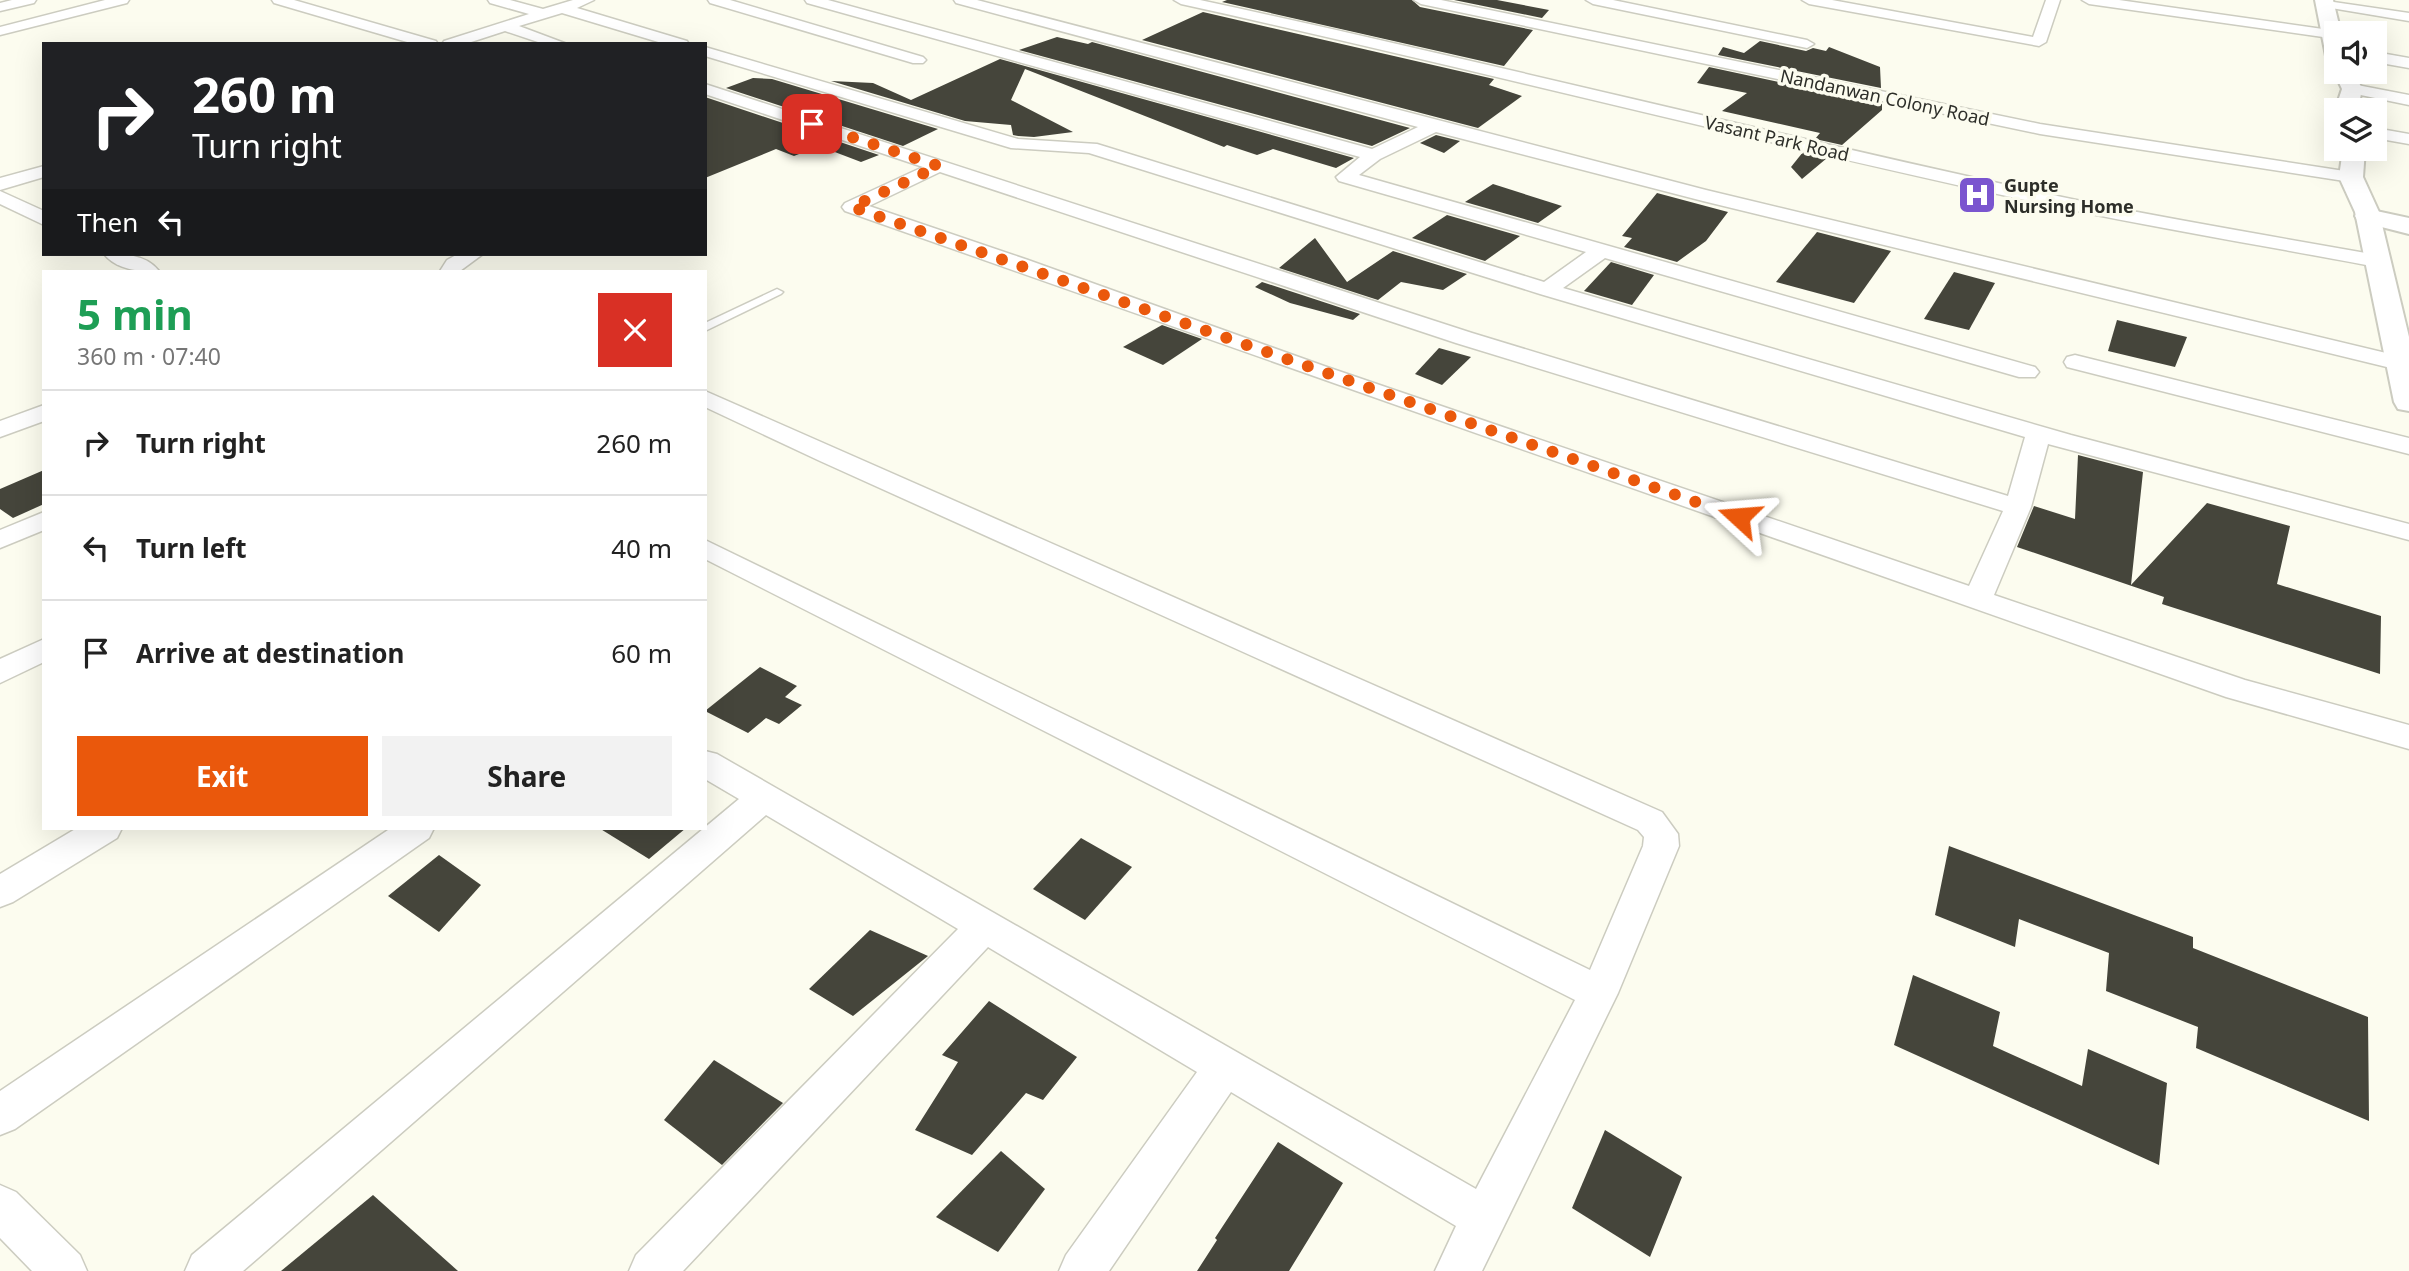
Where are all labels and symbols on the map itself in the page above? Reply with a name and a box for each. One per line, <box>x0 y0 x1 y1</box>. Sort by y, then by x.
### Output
street label: Nandanwan Colony Road <box>1778 63 1992 131</box>
pin <box>782 94 842 154</box>
street label: Vasant Park Road <box>1702 110 1852 166</box>
place label: Gupte Nursing Home <box>2004 173 2134 218</box>
hospital icon: Gupte Nursing Home <box>1956 174 1998 216</box>
position arrow <box>1702 480 1776 554</box>

